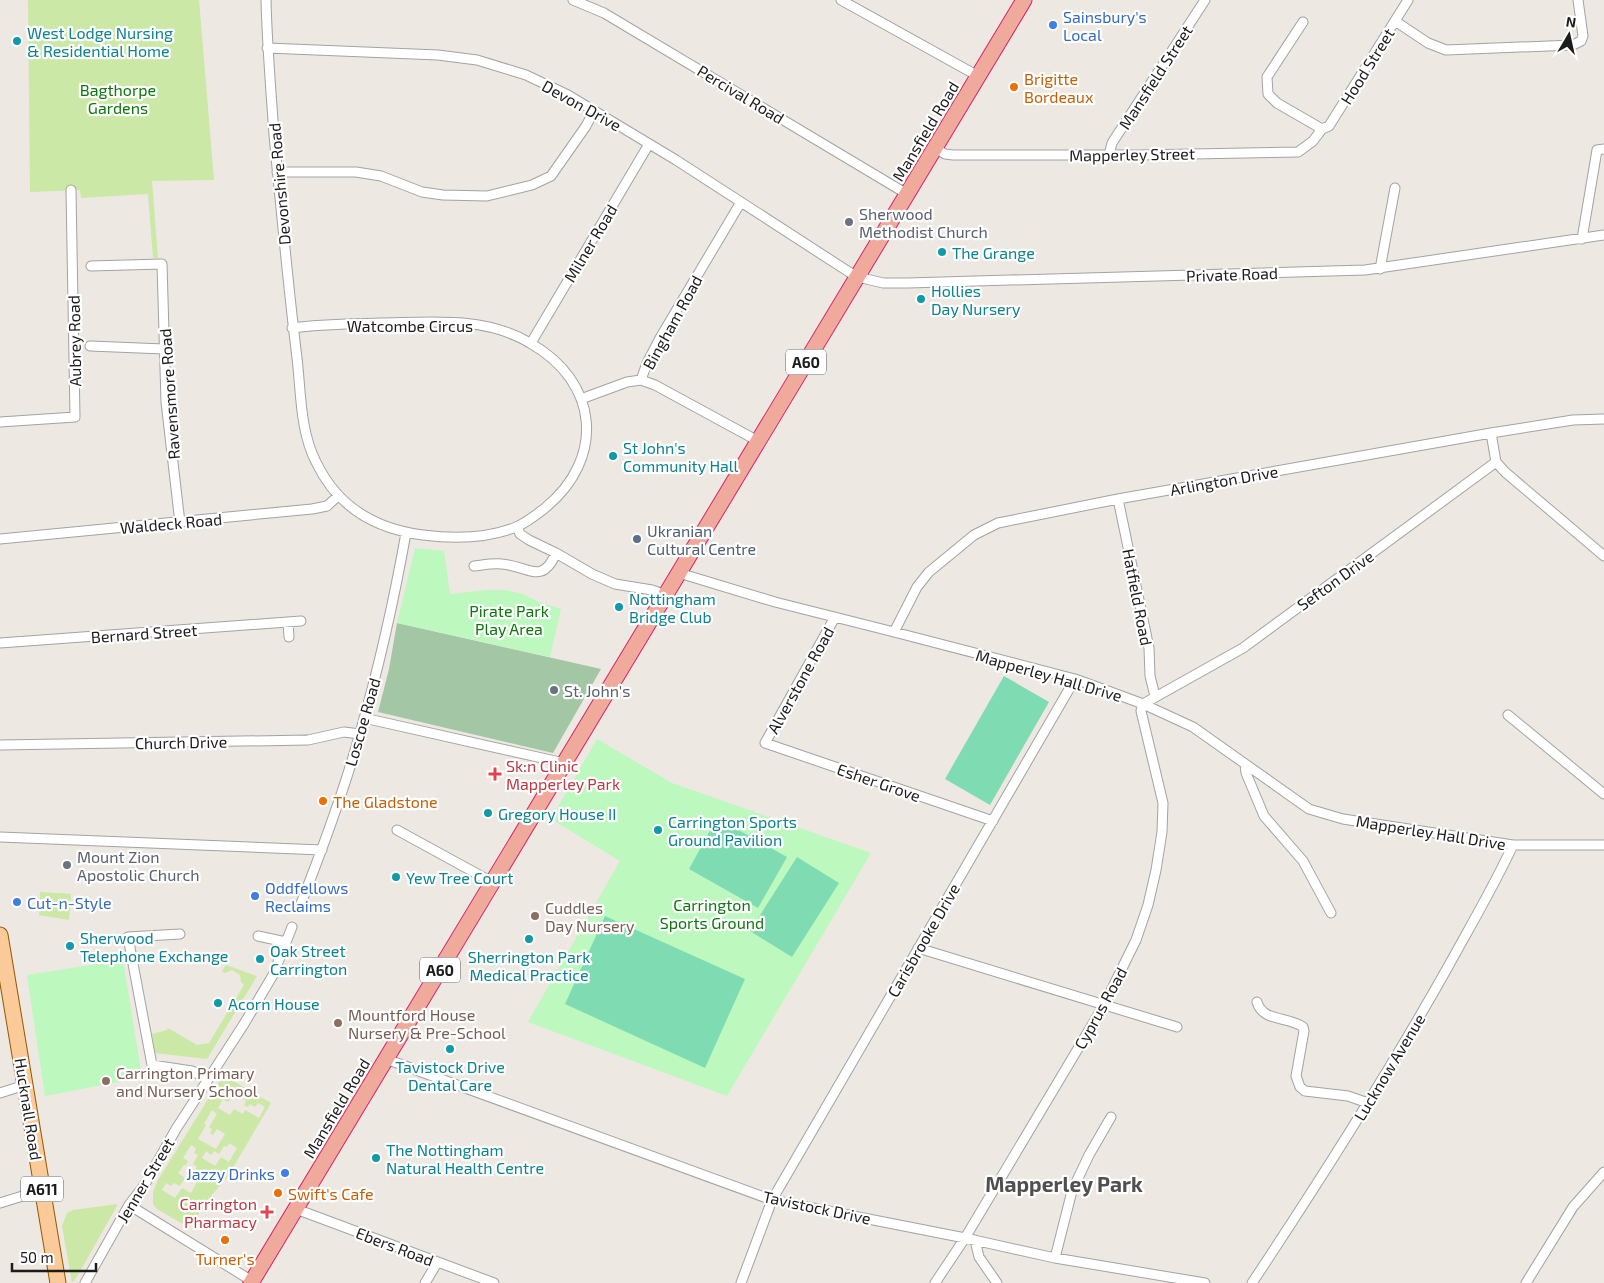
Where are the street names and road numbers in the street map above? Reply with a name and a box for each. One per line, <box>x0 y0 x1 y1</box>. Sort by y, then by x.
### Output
street label: Mansfield Street <box>1114 21 1196 133</box>
street label: Hood Street <box>1336 24 1398 108</box>
street label: Percival Road <box>694 61 788 127</box>
street label: Devon Drive <box>539 75 625 135</box>
street label: Mansfield Road <box>888 78 962 184</box>
street label: Devonshire Road <box>264 122 294 246</box>
street label: Mapperley Street <box>1069 143 1195 165</box>
street label: Milner Road <box>559 201 621 285</box>
street label: Private Road <box>1186 263 1278 285</box>
street label: Bingham Road <box>638 272 706 372</box>
street label: Aubrey Road <box>64 295 84 387</box>
street label: Watcombe Circus <box>347 316 473 335</box>
street label: Ravensmore Road <box>155 328 183 460</box>
road number: A60 <box>786 350 826 374</box>
street label: Arlington Drive <box>1169 461 1279 499</box>
street label: Waldeck Road <box>119 509 223 537</box>
street label: Sefton Drive <box>1293 546 1377 614</box>
street label: Hatfield Road <box>1119 547 1157 647</box>
street label: Bernard Street <box>90 620 198 646</box>
street label: Alverstone Road <box>763 623 837 737</box>
street label: Mapperley Hall Drive <box>974 645 1124 705</box>
street label: Loscoe Road <box>340 676 384 768</box>
street label: Church Drive <box>135 732 227 752</box>
street label: Esher Grove <box>835 759 923 805</box>
street label: Mapperley Hall Drive <box>1355 811 1507 853</box>
street label: Carisbrooke Drive <box>883 880 963 1000</box>
road number: A60 <box>420 958 460 982</box>
street label: Cyprus Road <box>1070 964 1130 1052</box>
street label: Lucknow Avenue <box>1350 1010 1428 1124</box>
street label: Mansfield Road <box>299 1055 373 1161</box>
street label: Hucknall Road <box>12 1056 46 1162</box>
street label: Jenner Street <box>112 1134 178 1226</box>
road number: A611 <box>21 1176 63 1202</box>
street label: Tavistock Drive <box>761 1186 873 1228</box>
street label: Ebers Road <box>353 1223 437 1269</box>

